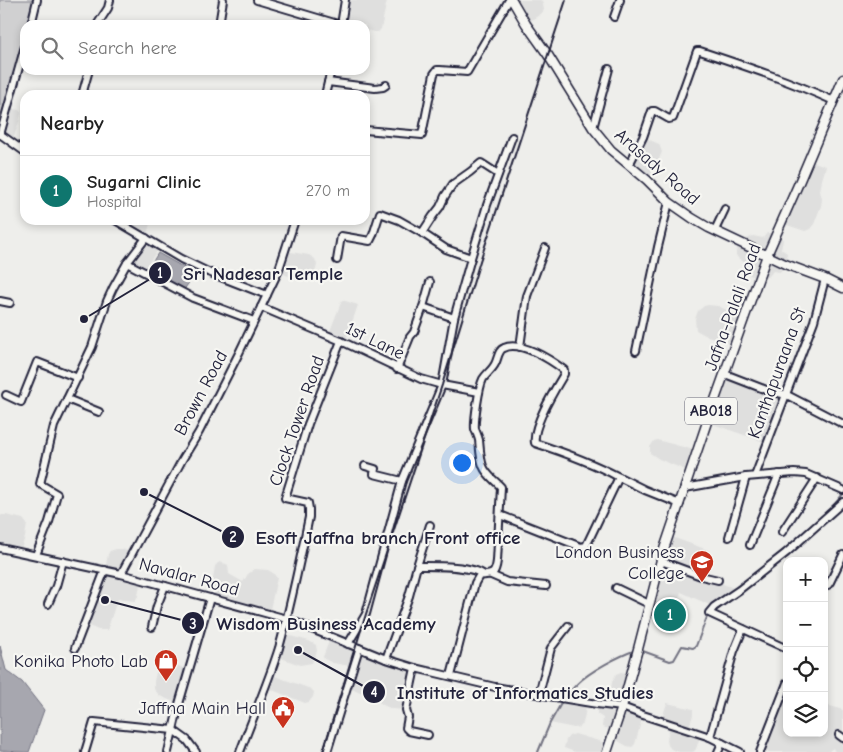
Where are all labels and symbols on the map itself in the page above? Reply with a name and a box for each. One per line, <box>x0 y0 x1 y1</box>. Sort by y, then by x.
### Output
street label: Arasady Road <box>610 124 704 210</box>
street label: Jafna-Palali Road <box>700 241 766 373</box>
callout: Sri Nadesar Temple <box>148 256 352 290</box>
text: Sri Nadesar Temple <box>183 263 343 285</box>
text: 1 <box>157 264 163 282</box>
street label: Kanthapuraana St <box>744 304 811 441</box>
street label: 1st Lane <box>342 318 408 364</box>
street label: Brown Road <box>170 347 232 439</box>
street label: Clock Tower Road <box>265 353 329 489</box>
road number: AB018 <box>685 398 737 424</box>
your location <box>449 450 475 476</box>
callout: Esoft Jaffna branch Front office <box>220 520 530 554</box>
text: Esoft Jaffna branch Front office <box>256 527 520 549</box>
text: 2 <box>229 528 237 546</box>
place label: London Business College <box>555 542 684 584</box>
school or university icon: London Business College <box>689 549 715 583</box>
street label: Navalar Road <box>137 554 241 600</box>
pin: 1 <box>654 596 686 634</box>
callout: Wisdom Business Academy <box>181 606 445 640</box>
text: Wisdom Business Academy <box>216 613 436 635</box>
text: 3 <box>189 615 197 633</box>
shop icon: Konika Photo Lab <box>153 648 179 682</box>
place label: Konika Photo Lab <box>14 651 148 672</box>
callout: Institute of Informatics Studies <box>362 675 663 709</box>
text: Institute of Informatics Studies <box>397 682 653 704</box>
text: 4 <box>370 683 378 701</box>
public building icon: Jaffna Main Hall <box>270 695 296 729</box>
place label: Jaffna Main Hall <box>139 698 266 719</box>

